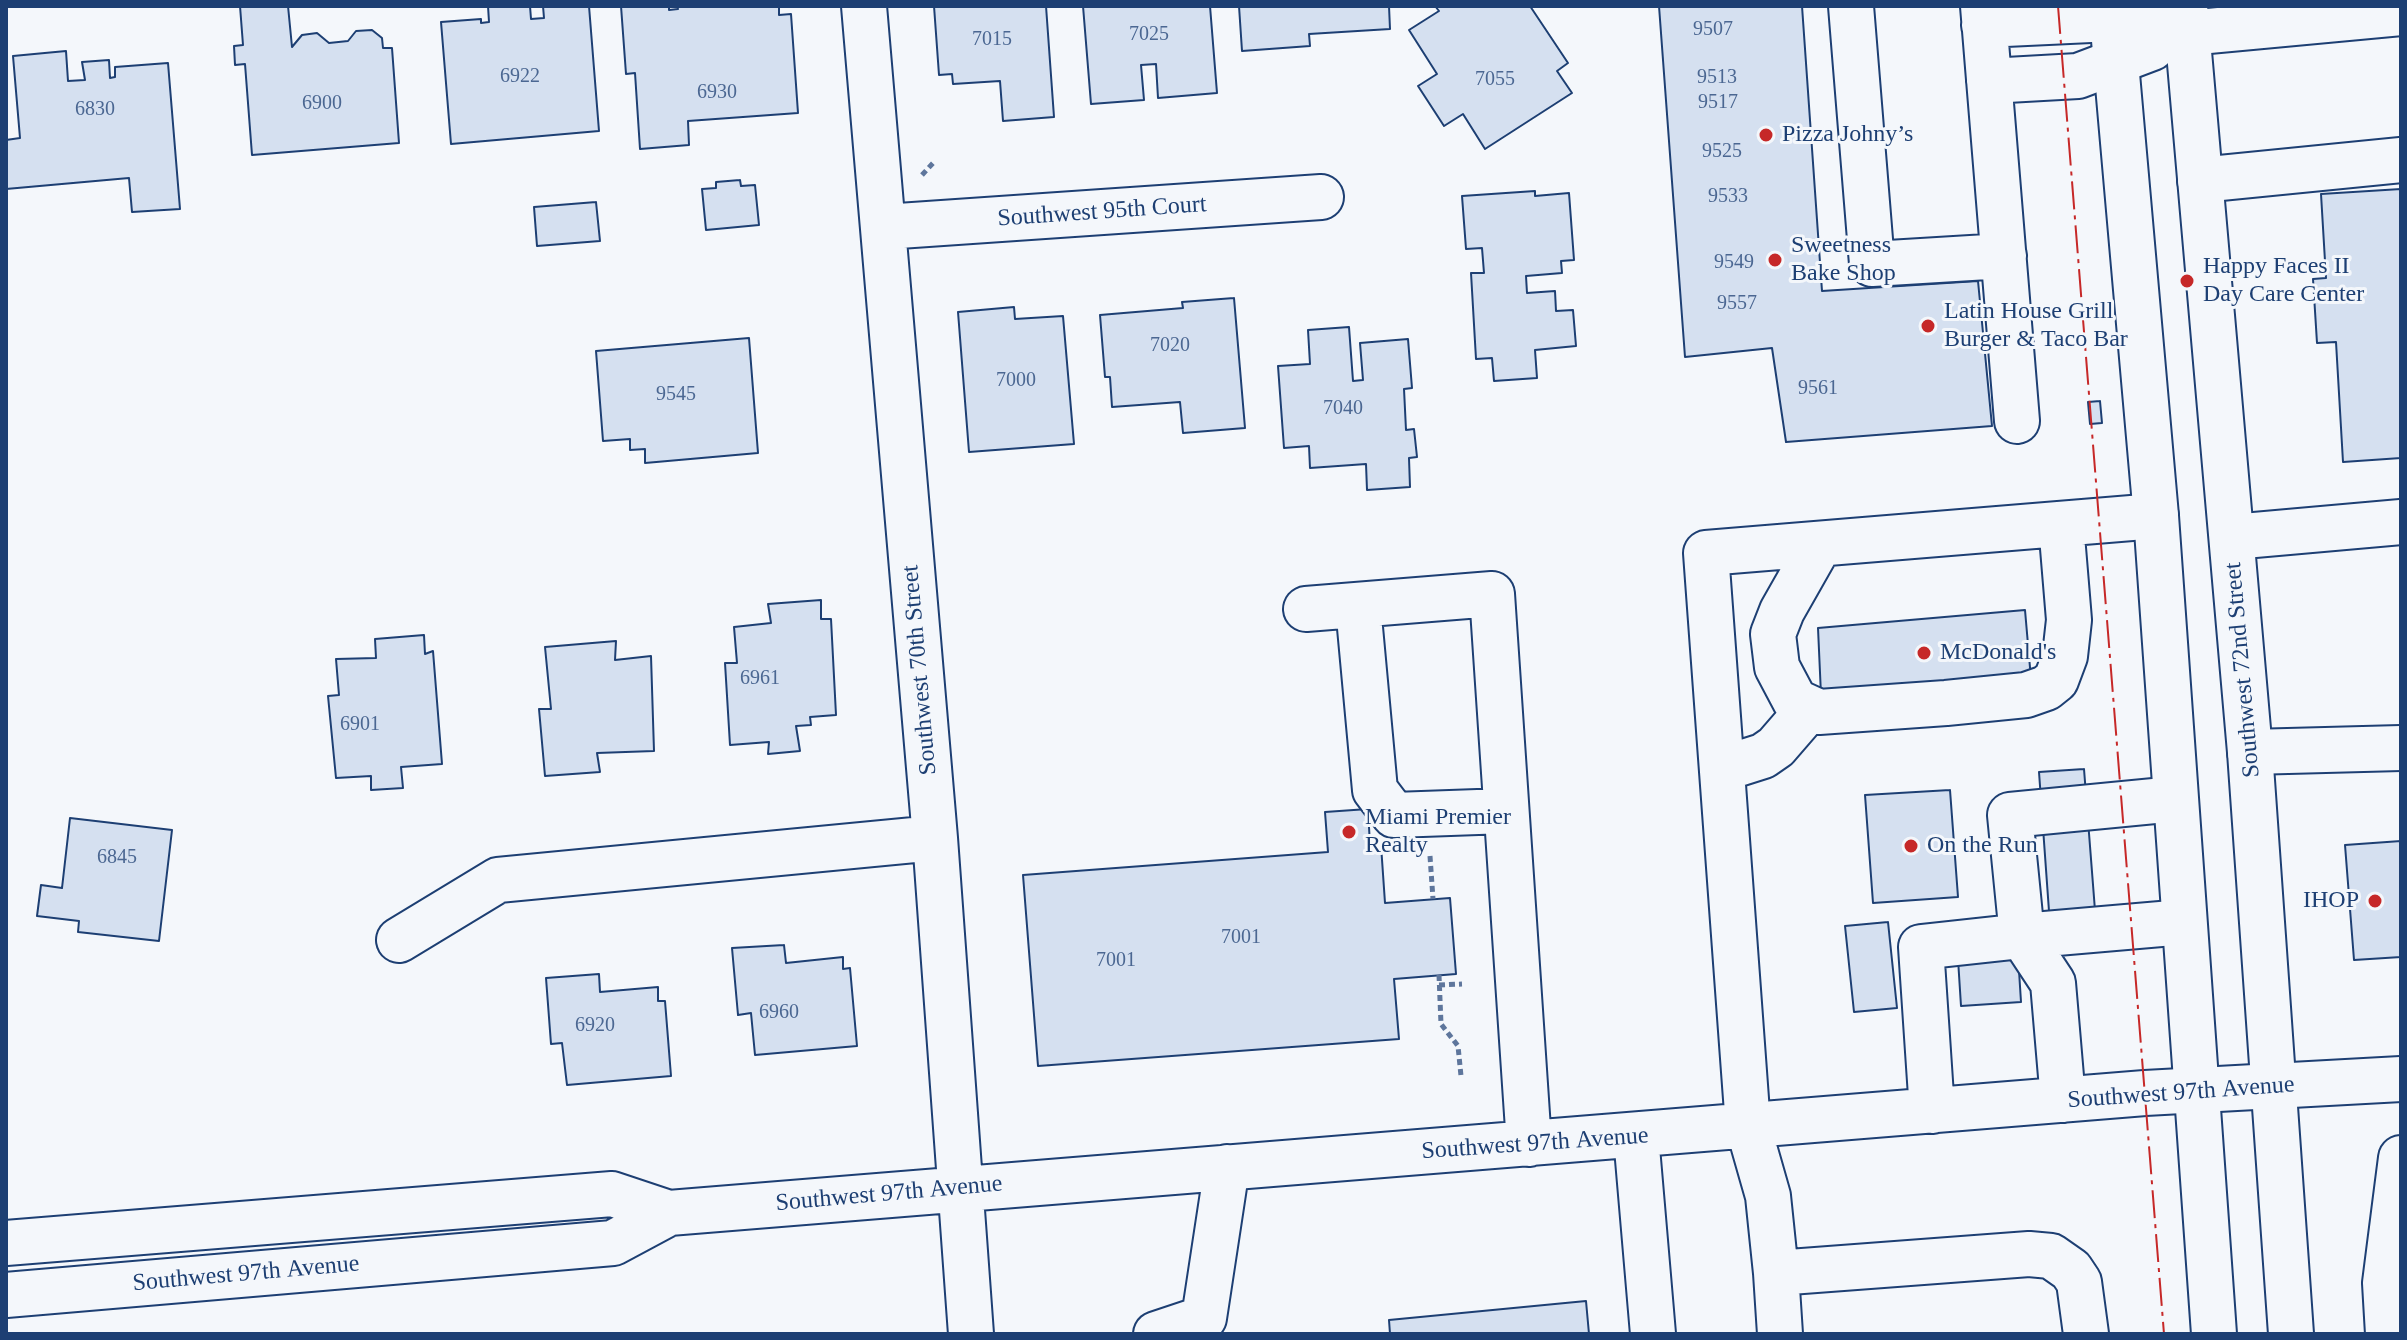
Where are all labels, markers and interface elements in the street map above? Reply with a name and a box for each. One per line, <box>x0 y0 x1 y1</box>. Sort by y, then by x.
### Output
house number: 9507 <box>1693 18 1733 42</box>
house number: 7025 <box>1129 23 1169 47</box>
house number: 7015 <box>972 28 1012 52</box>
house number: 6922 <box>500 65 540 89</box>
house number: 9513 <box>1697 66 1737 90</box>
house number: 7055 <box>1475 68 1515 92</box>
house number: 6930 <box>697 81 737 105</box>
house number: 9517 <box>1698 91 1738 115</box>
house number: 6900 <box>302 92 342 116</box>
house number: 6830 <box>75 98 115 122</box>
place label: Pizza Johny’s <box>1782 121 1913 149</box>
marker: Pizza Johny’s <box>1757 126 1775 144</box>
house number: 9525 <box>1702 140 1742 164</box>
house number: 9533 <box>1708 185 1748 209</box>
street label: Southwest 95th Court <box>997 190 1207 234</box>
place label: Sweetness Bake Shop <box>1791 232 1896 288</box>
house number: 9549 <box>1714 251 1754 275</box>
marker: Sweetness Bake Shop <box>1766 251 1784 269</box>
place label: Happy Faces II Day Care Center <box>2203 253 2364 309</box>
marker: Happy Faces II Day Care Center <box>2178 272 2196 290</box>
house number: 9557 <box>1717 292 1757 316</box>
place label: Latin House Grill Burger & Taco Bar <box>1944 298 2128 354</box>
marker: Latin House Grill Burger & Taco Bar <box>1919 317 1937 335</box>
house number: 7020 <box>1150 334 1190 358</box>
house number: 7000 <box>996 369 1036 393</box>
house number: 9561 <box>1798 377 1838 401</box>
house number: 9545 <box>656 383 696 407</box>
house number: 7040 <box>1323 397 1363 421</box>
street label: Southwest 72nd Street <box>2219 561 2267 779</box>
street label: Southwest 70th Street <box>896 564 944 776</box>
place label: McDonald's <box>1940 639 2056 667</box>
marker: McDonald's <box>1915 644 1933 662</box>
house number: 6961 <box>740 667 780 691</box>
house number: 6901 <box>340 713 380 737</box>
place label: Miami Premier Realty <box>1365 804 1511 860</box>
marker: Miami Premier Realty <box>1340 823 1358 841</box>
place label: On the Run <box>1927 832 2038 860</box>
marker: On the Run <box>1902 837 1920 855</box>
house number: 6845 <box>97 846 137 870</box>
place label: IHOP <box>2303 887 2359 915</box>
marker: IHOP <box>2366 892 2384 910</box>
house number: 7001 <box>1221 926 1261 950</box>
house number: 7001 <box>1096 949 1136 973</box>
house number: 6960 <box>759 1001 799 1025</box>
house number: 6920 <box>575 1014 615 1038</box>
street label: Southwest 97th Avenue <box>2067 1071 2295 1115</box>
street label: Southwest 97th Avenue <box>1421 1122 1649 1166</box>
street label: Southwest 97th Avenue <box>774 1170 1004 1218</box>
street label: Southwest 97th Avenue <box>131 1250 361 1298</box>

